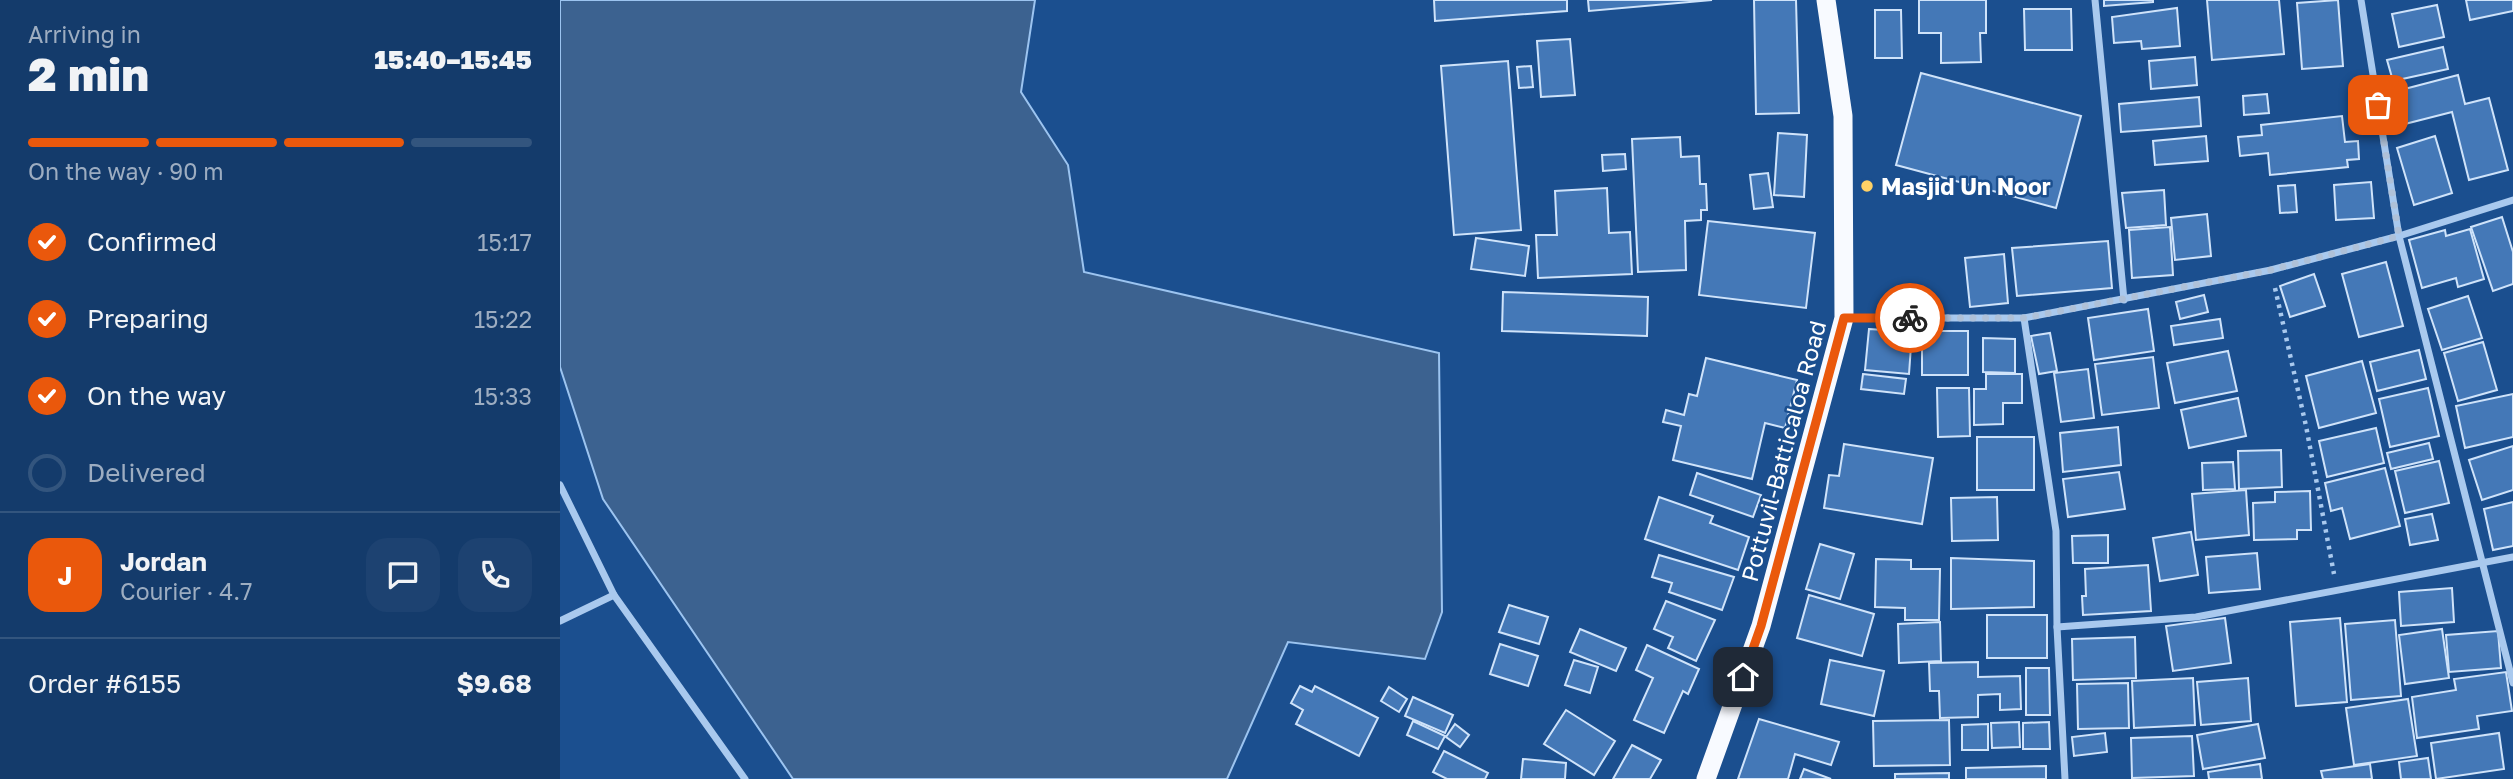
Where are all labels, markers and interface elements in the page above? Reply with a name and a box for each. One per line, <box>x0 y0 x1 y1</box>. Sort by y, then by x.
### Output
text: Arriving in <box>28 20 141 48</box>
text: 15:40–15:45 <box>374 44 532 75</box>
text: 2 min <box>28 46 149 101</box>
pin <box>2348 75 2408 135</box>
icon: bag <box>2359 86 2397 124</box>
text: On the way · 90 m <box>28 157 224 185</box>
place label: Masjid Un Noor <box>1881 172 2051 200</box>
marker: Masjid Un Noor <box>1859 178 1875 194</box>
icon: check <box>28 223 66 261</box>
text: Confirmed <box>87 226 217 257</box>
text: 15:17 <box>477 228 532 256</box>
courier <box>1875 283 1945 353</box>
icon: bike <box>1891 299 1929 337</box>
icon: check <box>28 300 66 338</box>
text: Preparing <box>87 303 209 334</box>
text: 15:22 <box>474 305 532 333</box>
street label: Pottuvil-Batticaloa Road <box>1735 317 1831 585</box>
icon: check <box>28 377 66 415</box>
text: On the way <box>87 380 226 411</box>
text: 15:33 <box>474 382 532 410</box>
text: Delivered <box>87 457 206 488</box>
button: chat <box>366 538 440 612</box>
button: phone <box>458 538 532 612</box>
text: Jordan <box>120 546 207 577</box>
text: J <box>58 560 72 591</box>
text: Courier · 4.7 <box>120 577 252 605</box>
pin <box>1713 647 1773 707</box>
icon: home <box>1724 658 1762 696</box>
text: Order #6155 <box>28 668 181 699</box>
text: $9.68 <box>457 668 532 699</box>

